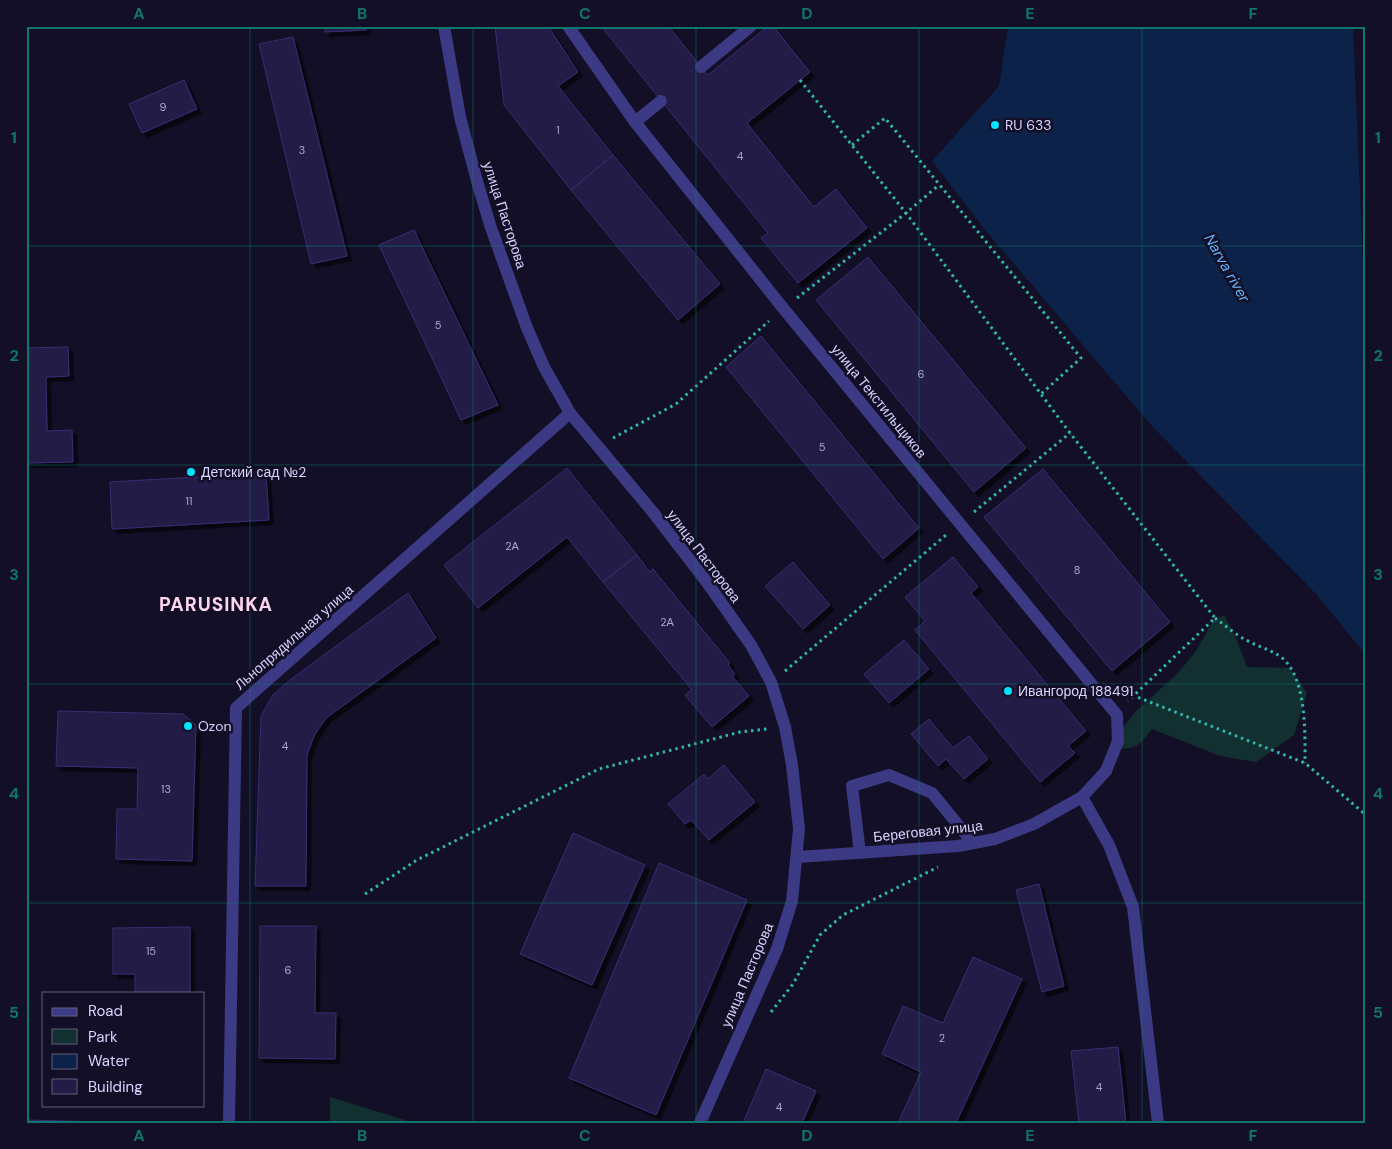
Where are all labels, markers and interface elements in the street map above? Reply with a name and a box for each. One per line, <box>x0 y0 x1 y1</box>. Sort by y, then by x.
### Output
text: A <box>133 3 145 24</box>
text: B <box>357 3 367 24</box>
text: C <box>579 3 591 24</box>
text: D <box>801 3 813 24</box>
text: E <box>1025 3 1035 24</box>
text: F <box>1249 3 1258 24</box>
house number: 9 <box>160 100 167 114</box>
place label: RU 633 <box>1005 116 1052 134</box>
marker: RU 633 <box>989 119 1001 131</box>
house number: 1 <box>556 123 560 137</box>
text: 1 <box>11 127 17 148</box>
text: 1 <box>1375 127 1381 148</box>
house number: 3 <box>299 143 305 157</box>
house number: 4 <box>737 149 744 163</box>
street label: улица Пасторова <box>479 159 531 271</box>
water label: Narva river <box>1199 230 1255 306</box>
house number: 5 <box>435 318 442 332</box>
street label: улица Текстильщиков <box>827 340 931 462</box>
text: 2 <box>9 345 19 366</box>
text: 2 <box>1373 345 1383 366</box>
house number: 6 <box>918 367 925 381</box>
house number: 5 <box>819 440 826 454</box>
place label: Детский сад №2 <box>201 463 306 481</box>
marker: Детский сад №2 <box>185 466 197 478</box>
house number: 11 <box>186 494 192 508</box>
street label: улица Пасторова <box>663 506 745 606</box>
house number: 2А <box>505 539 519 553</box>
house number: 8 <box>1074 563 1080 577</box>
text: 3 <box>9 564 19 585</box>
text: 3 <box>1373 564 1383 585</box>
street label: Льнопрядильная улица <box>231 580 357 694</box>
district label: PARUSINKA <box>159 592 273 617</box>
house number: 2А <box>660 615 674 629</box>
place label: Ивангород 188491 <box>1018 682 1133 700</box>
marker: Ивангород 188491 <box>1002 685 1014 697</box>
place label: Ozon <box>198 717 232 735</box>
marker: Ozon <box>182 720 194 732</box>
house number: 4 <box>282 739 289 753</box>
house number: 13 <box>161 782 171 796</box>
text: 4 <box>9 783 19 804</box>
text: 4 <box>1373 783 1383 804</box>
street label: Береговая улица <box>872 816 984 846</box>
street label: улица Пасторова <box>717 920 777 1030</box>
house number: 15 <box>146 944 156 958</box>
house number: 6 <box>285 963 292 977</box>
legend <box>42 992 205 1106</box>
text: Road <box>88 1001 123 1021</box>
text: 5 <box>9 1002 19 1023</box>
text: 5 <box>1373 1002 1383 1023</box>
text: Park <box>88 1027 118 1047</box>
house number: 2 <box>939 1031 945 1045</box>
text: Water <box>88 1051 130 1071</box>
text: Building <box>88 1077 143 1097</box>
house number: 4 <box>1096 1080 1103 1094</box>
house number: 4 <box>776 1100 783 1114</box>
text: A <box>133 1125 145 1146</box>
text: B <box>357 1125 367 1146</box>
text: C <box>579 1125 591 1146</box>
text: D <box>801 1125 813 1146</box>
text: E <box>1025 1125 1035 1146</box>
text: F <box>1249 1125 1258 1146</box>

